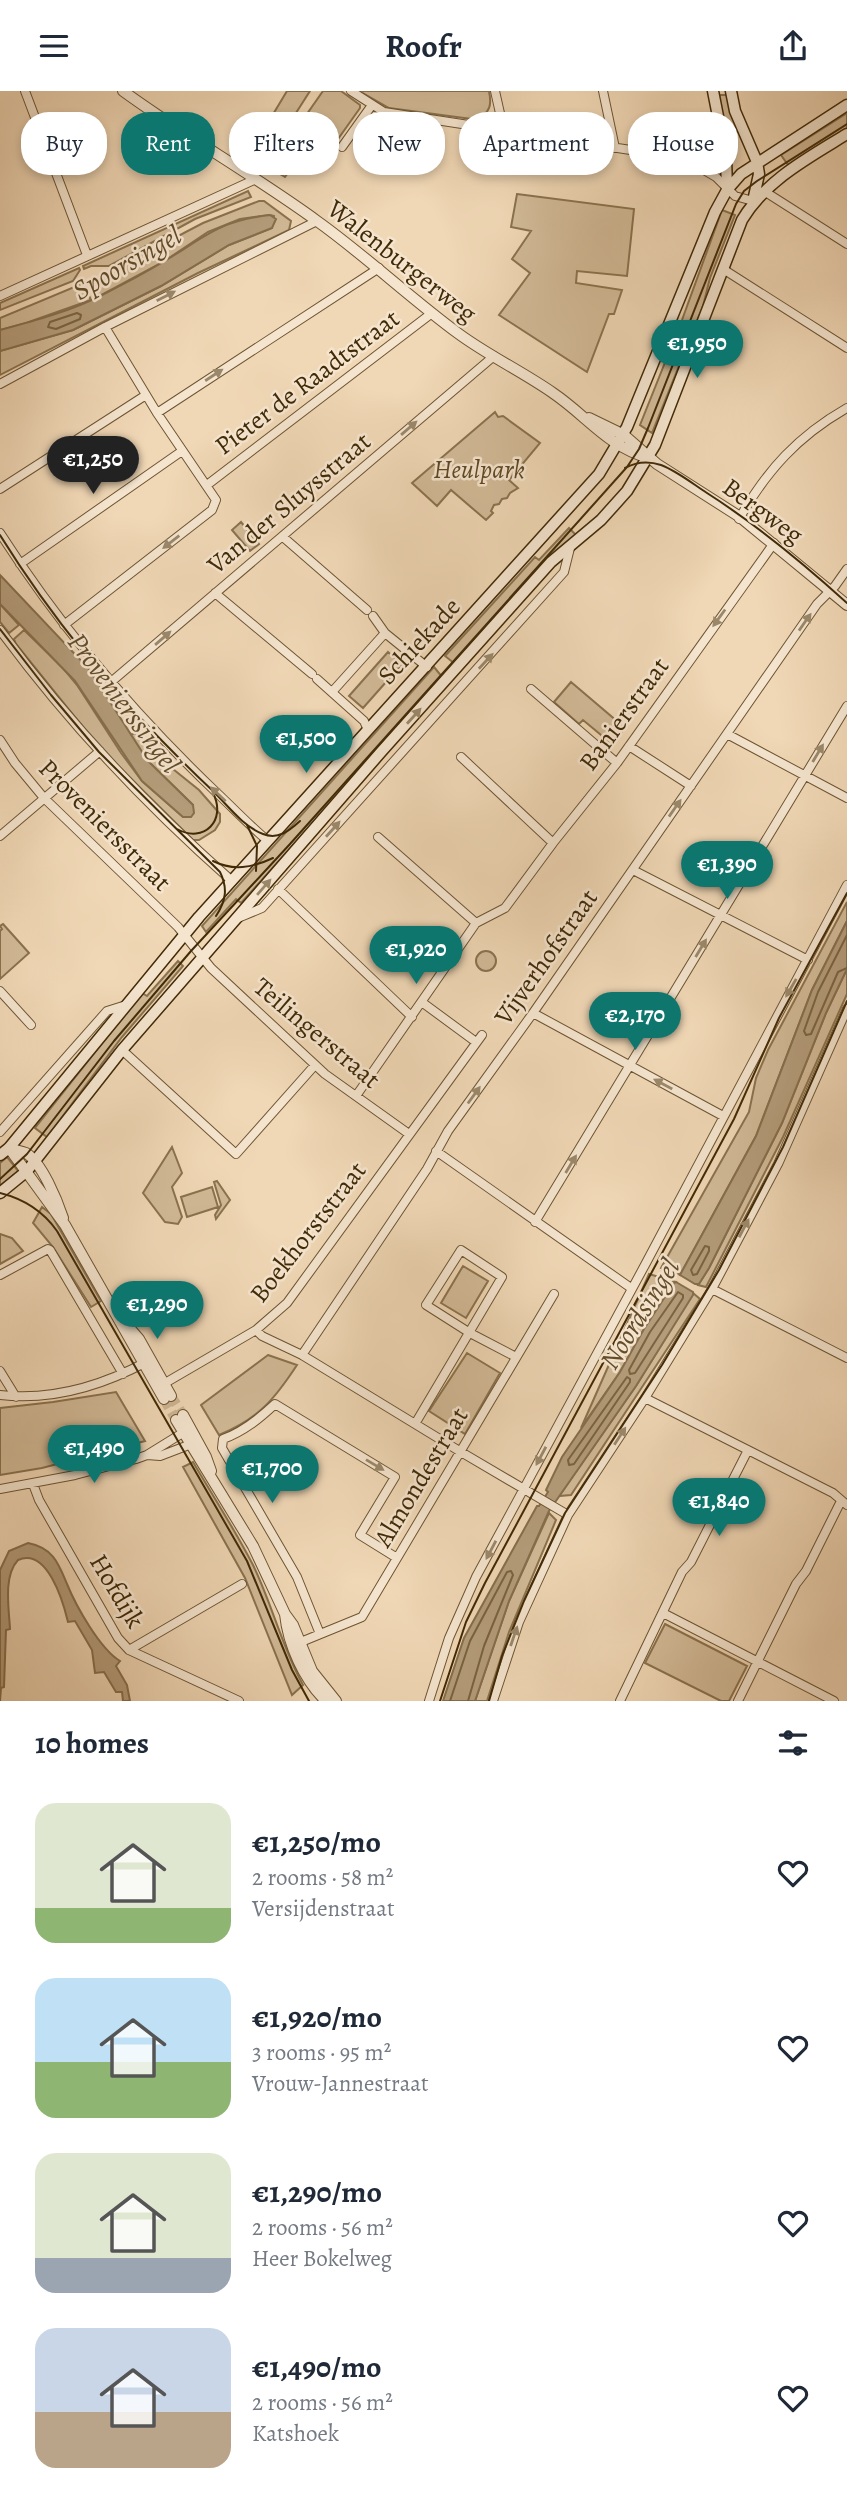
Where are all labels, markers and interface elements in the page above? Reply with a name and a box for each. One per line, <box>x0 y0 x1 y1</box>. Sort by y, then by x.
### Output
text: Roofr <box>385 24 462 68</box>
icon: menu <box>35 27 73 65</box>
icon: share <box>774 27 812 65</box>
chip: Buy <box>21 112 107 175</box>
chip: Rent <box>121 112 215 175</box>
chip: Filters <box>229 112 339 175</box>
chip: New <box>353 112 445 175</box>
chip: Apartment <box>459 112 614 175</box>
chip: House <box>628 112 738 175</box>
street label: Walenburgerweg <box>319 191 484 331</box>
water label: Spoorsingel <box>66 217 188 309</box>
one-way arrow <box>156 291 176 302</box>
street label: Pieter de Raadtstraat <box>207 301 407 463</box>
pin: €1,950 <box>640 321 754 380</box>
text: €1,950 <box>667 327 727 358</box>
one-way arrow <box>204 369 223 382</box>
one-way arrow <box>400 421 417 436</box>
street label: Van der Sluysstraat <box>199 424 379 582</box>
pin: €1,250 <box>36 437 150 496</box>
text: €1,250 <box>63 443 123 474</box>
park label: Heulpark <box>433 452 525 487</box>
street label: Bergweg <box>715 470 811 552</box>
one-way arrow <box>162 534 180 548</box>
street label: Schiekade <box>370 590 468 692</box>
one-way arrow <box>713 609 727 627</box>
one-way arrow <box>798 613 812 631</box>
water label: Provenierssingel <box>59 625 189 781</box>
one-way arrow <box>154 630 172 646</box>
street label: Banierstraat <box>571 650 677 778</box>
one-way arrow <box>478 652 494 670</box>
one-way arrow <box>406 707 422 725</box>
pin: €1,500 <box>249 715 363 775</box>
text: €1,500 <box>276 722 336 753</box>
one-way arrow <box>812 744 825 763</box>
street label: Proveniersstraat <box>31 751 179 899</box>
one-way arrow <box>209 786 227 802</box>
one-way arrow <box>668 799 682 817</box>
one-way arrow <box>324 821 340 838</box>
pin: €1,390 <box>670 841 784 901</box>
text: €1,390 <box>697 848 757 879</box>
one-way arrow <box>256 878 272 896</box>
street label: Vijverhofstraat <box>486 882 606 1033</box>
pin: €1,920 <box>359 927 473 986</box>
text: €1,920 <box>386 933 446 964</box>
one-way arrow <box>695 939 707 958</box>
street label: Teilingerstraat <box>246 970 388 1097</box>
one-way arrow <box>785 979 797 998</box>
pin: €2,170 <box>578 993 692 1052</box>
text: €2,170 <box>605 999 665 1030</box>
one-way arrow <box>653 1078 673 1090</box>
one-way arrow <box>467 1086 481 1104</box>
street label: Boekhorststraat <box>242 1154 374 1310</box>
one-way arrow <box>565 1155 577 1174</box>
one-way arrow <box>738 1219 750 1238</box>
water label: Noordsingel <box>591 1251 689 1377</box>
pin: €1,290 <box>100 1281 214 1341</box>
text: €1,290 <box>127 1288 187 1319</box>
street label: Almondestraat <box>365 1400 477 1554</box>
pin: €1,490 <box>37 1425 151 1485</box>
one-way arrow <box>613 1426 626 1445</box>
text: €1,490 <box>64 1432 124 1463</box>
pin: €1,700 <box>215 1445 329 1505</box>
one-way arrow <box>535 1447 547 1466</box>
text: €1,700 <box>242 1452 302 1483</box>
one-way arrow <box>365 1459 385 1472</box>
pin: €1,840 <box>662 1479 776 1538</box>
text: €1,840 <box>688 1485 750 1516</box>
one-way arrow <box>485 1540 497 1559</box>
street label: Hofdijk <box>81 1547 153 1635</box>
one-way arrow <box>509 1625 520 1646</box>
text: 10 homes <box>35 1723 149 1763</box>
icon: filters <box>774 1724 812 1762</box>
text: €1,250/mo <box>252 1822 381 1862</box>
icon: home <box>91 1831 175 1915</box>
icon: heart <box>774 1854 812 1892</box>
text: 2 rooms · 58 m² <box>252 1862 393 1893</box>
text: Versijdenstraat <box>252 1893 395 1924</box>
text: €1,920/mo <box>252 1997 382 2037</box>
icon: home <box>91 2006 175 2090</box>
icon: heart <box>774 2029 812 2067</box>
text: 3 rooms · 95 m² <box>252 2037 391 2068</box>
text: Vrouw-Jannestraat <box>252 2068 429 2099</box>
text: €1,290/mo <box>252 2172 382 2212</box>
icon: home <box>91 2181 175 2265</box>
icon: heart <box>774 2204 812 2242</box>
text: 2 rooms · 56 m² <box>252 2212 393 2243</box>
text: Heer Bokelweg <box>252 2243 392 2274</box>
text: €1,490/mo <box>252 2347 382 2387</box>
icon: home <box>91 2356 175 2440</box>
icon: heart <box>774 2379 812 2417</box>
text: 2 rooms · 56 m² <box>252 2387 393 2418</box>
text: Katshoek <box>252 2418 339 2449</box>

